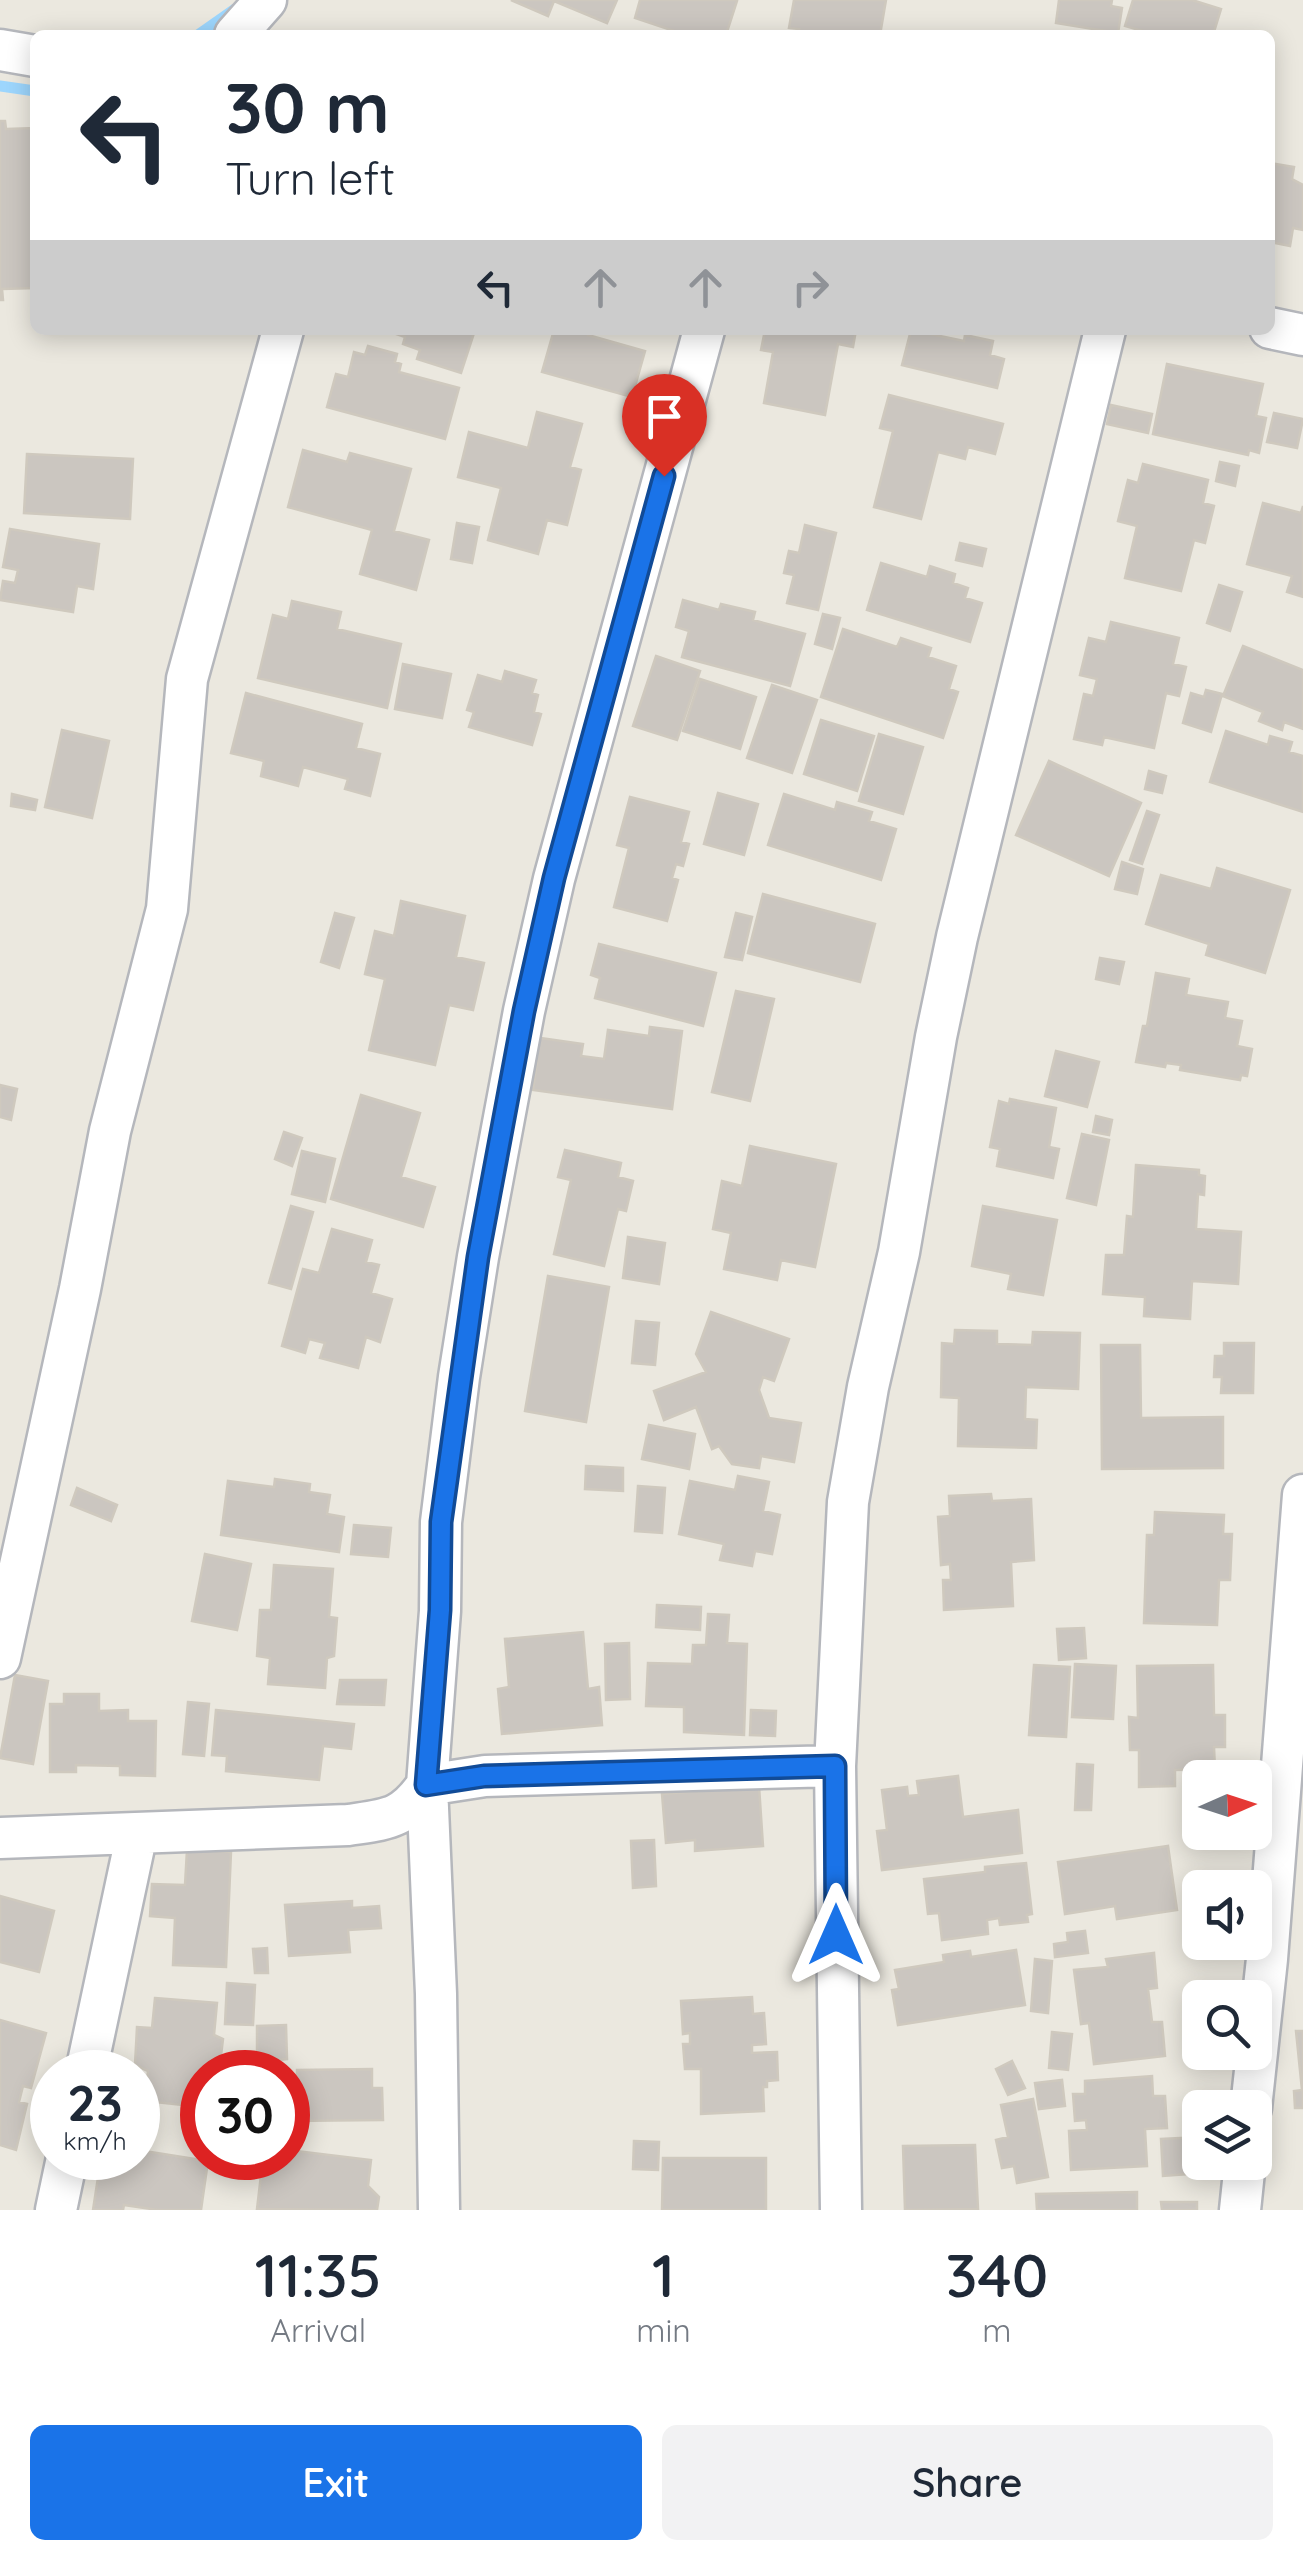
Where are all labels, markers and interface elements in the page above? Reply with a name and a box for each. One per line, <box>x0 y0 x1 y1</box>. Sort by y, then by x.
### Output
text: 30 m <box>225 63 390 151</box>
icon: left <box>60 70 190 200</box>
text: Turn left <box>225 150 395 206</box>
icon: left <box>468 260 523 315</box>
icon: ahead <box>573 260 628 315</box>
icon: ahead <box>678 260 733 315</box>
icon: right <box>783 260 838 315</box>
pin <box>622 374 707 477</box>
icon: arrive <box>637 389 692 444</box>
north arrow <box>1182 1760 1272 1850</box>
map controls <box>1182 1760 1272 2180</box>
button: sound <box>1182 1870 1272 1960</box>
position arrow <box>784 1883 888 1987</box>
button: search <box>1182 1980 1272 2070</box>
speed limit sign: 30 <box>180 2050 310 2180</box>
text: 23 <box>67 2071 123 2134</box>
button: layers <box>1182 2090 1272 2180</box>
text: km/h <box>63 2125 127 2156</box>
text: 11:35 <box>255 2237 381 2312</box>
text: 1 <box>652 2237 675 2312</box>
text: 340 <box>946 2237 1048 2312</box>
text: Arrival <box>270 2310 366 2350</box>
text: min <box>636 2310 691 2350</box>
text: m <box>982 2310 1011 2350</box>
button: Exit <box>30 2425 642 2540</box>
button: Share <box>662 2425 1273 2540</box>

